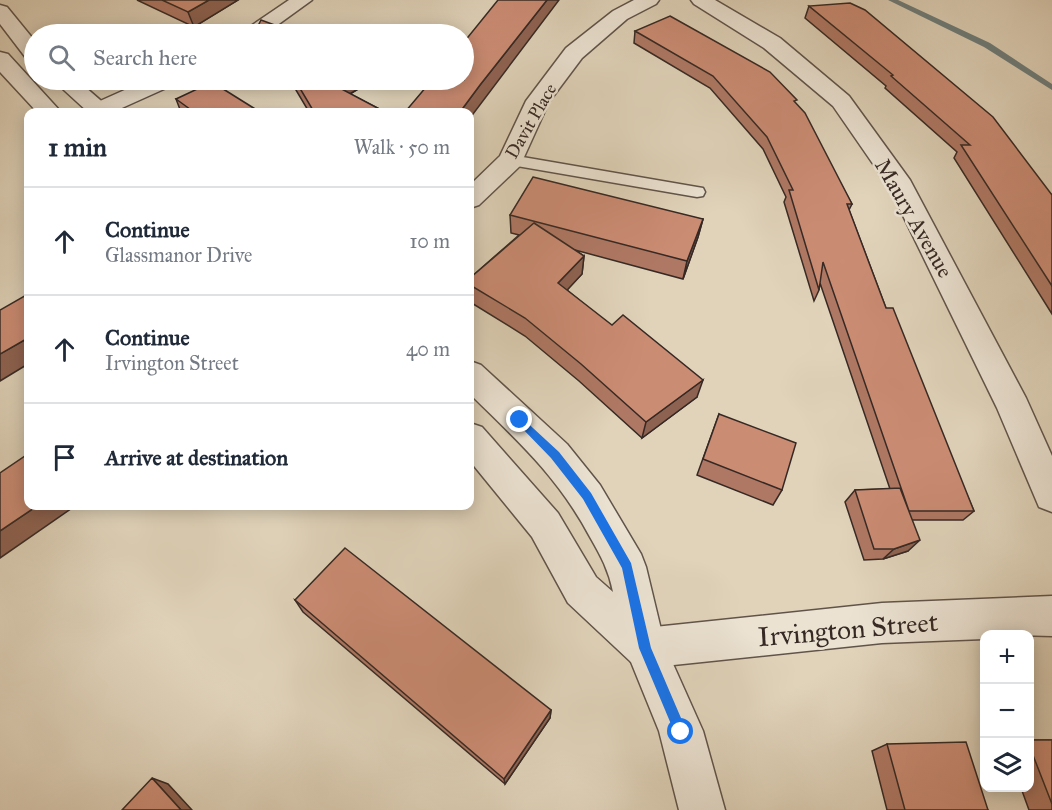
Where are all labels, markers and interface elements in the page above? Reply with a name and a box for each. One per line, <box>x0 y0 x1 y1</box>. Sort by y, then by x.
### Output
search box <box>24 24 474 90</box>
icon: search <box>45 41 78 74</box>
text: Search here <box>93 44 197 71</box>
street label: Davit Place <box>501 79 561 163</box>
text: 1 min <box>48 131 107 163</box>
text: Walk · 50 m <box>354 135 450 159</box>
street label: Maury Avenue <box>869 154 959 282</box>
text: Continue <box>105 216 190 243</box>
icon: ahead <box>48 225 81 258</box>
text: 10 m <box>409 229 450 253</box>
text: Glassmanor Drive <box>105 243 252 267</box>
text: Continue <box>105 324 190 351</box>
icon: ahead <box>48 333 81 366</box>
text: 40 m <box>406 337 450 361</box>
text: Irvington Street <box>105 351 239 375</box>
route end <box>506 406 532 432</box>
icon: arrive <box>48 441 81 474</box>
text: Arrive at destination <box>105 444 288 471</box>
street label: Irvington Street <box>757 605 940 654</box>
map controls <box>980 630 1034 792</box>
button: + <box>980 630 1034 684</box>
button: − <box>980 684 1034 738</box>
route start <box>667 718 693 744</box>
button: layers <box>980 738 1034 792</box>

